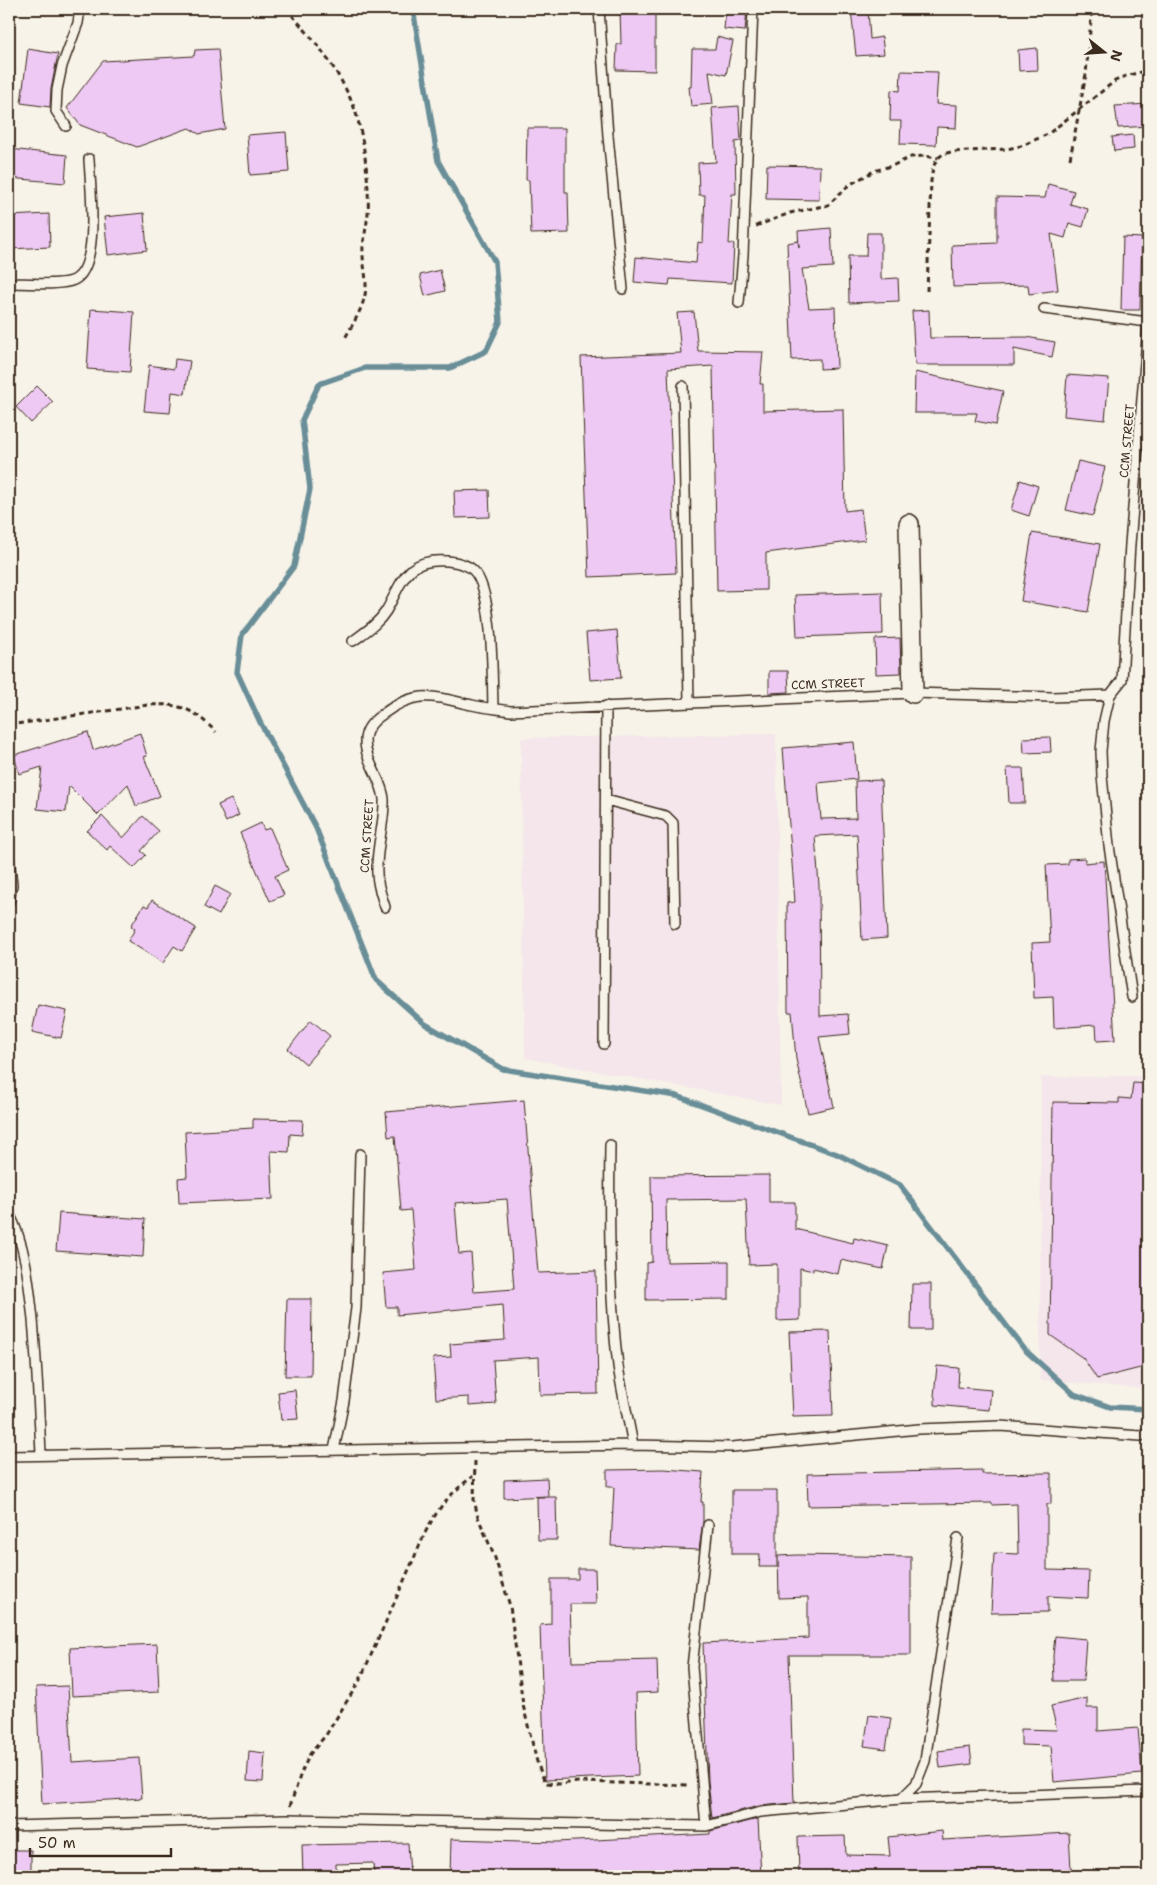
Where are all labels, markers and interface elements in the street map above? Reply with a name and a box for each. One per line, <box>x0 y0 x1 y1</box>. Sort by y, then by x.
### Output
north arrow <box>1080 28 1130 78</box>
text: N <box>1106 48 1127 64</box>
street label: CCM STREET <box>1116 403 1138 479</box>
street label: CCM STREET <box>791 675 866 693</box>
street label: CCM STREET <box>356 798 378 873</box>
scale bar <box>30 1825 171 1857</box>
text: 50 m <box>38 1833 76 1853</box>

